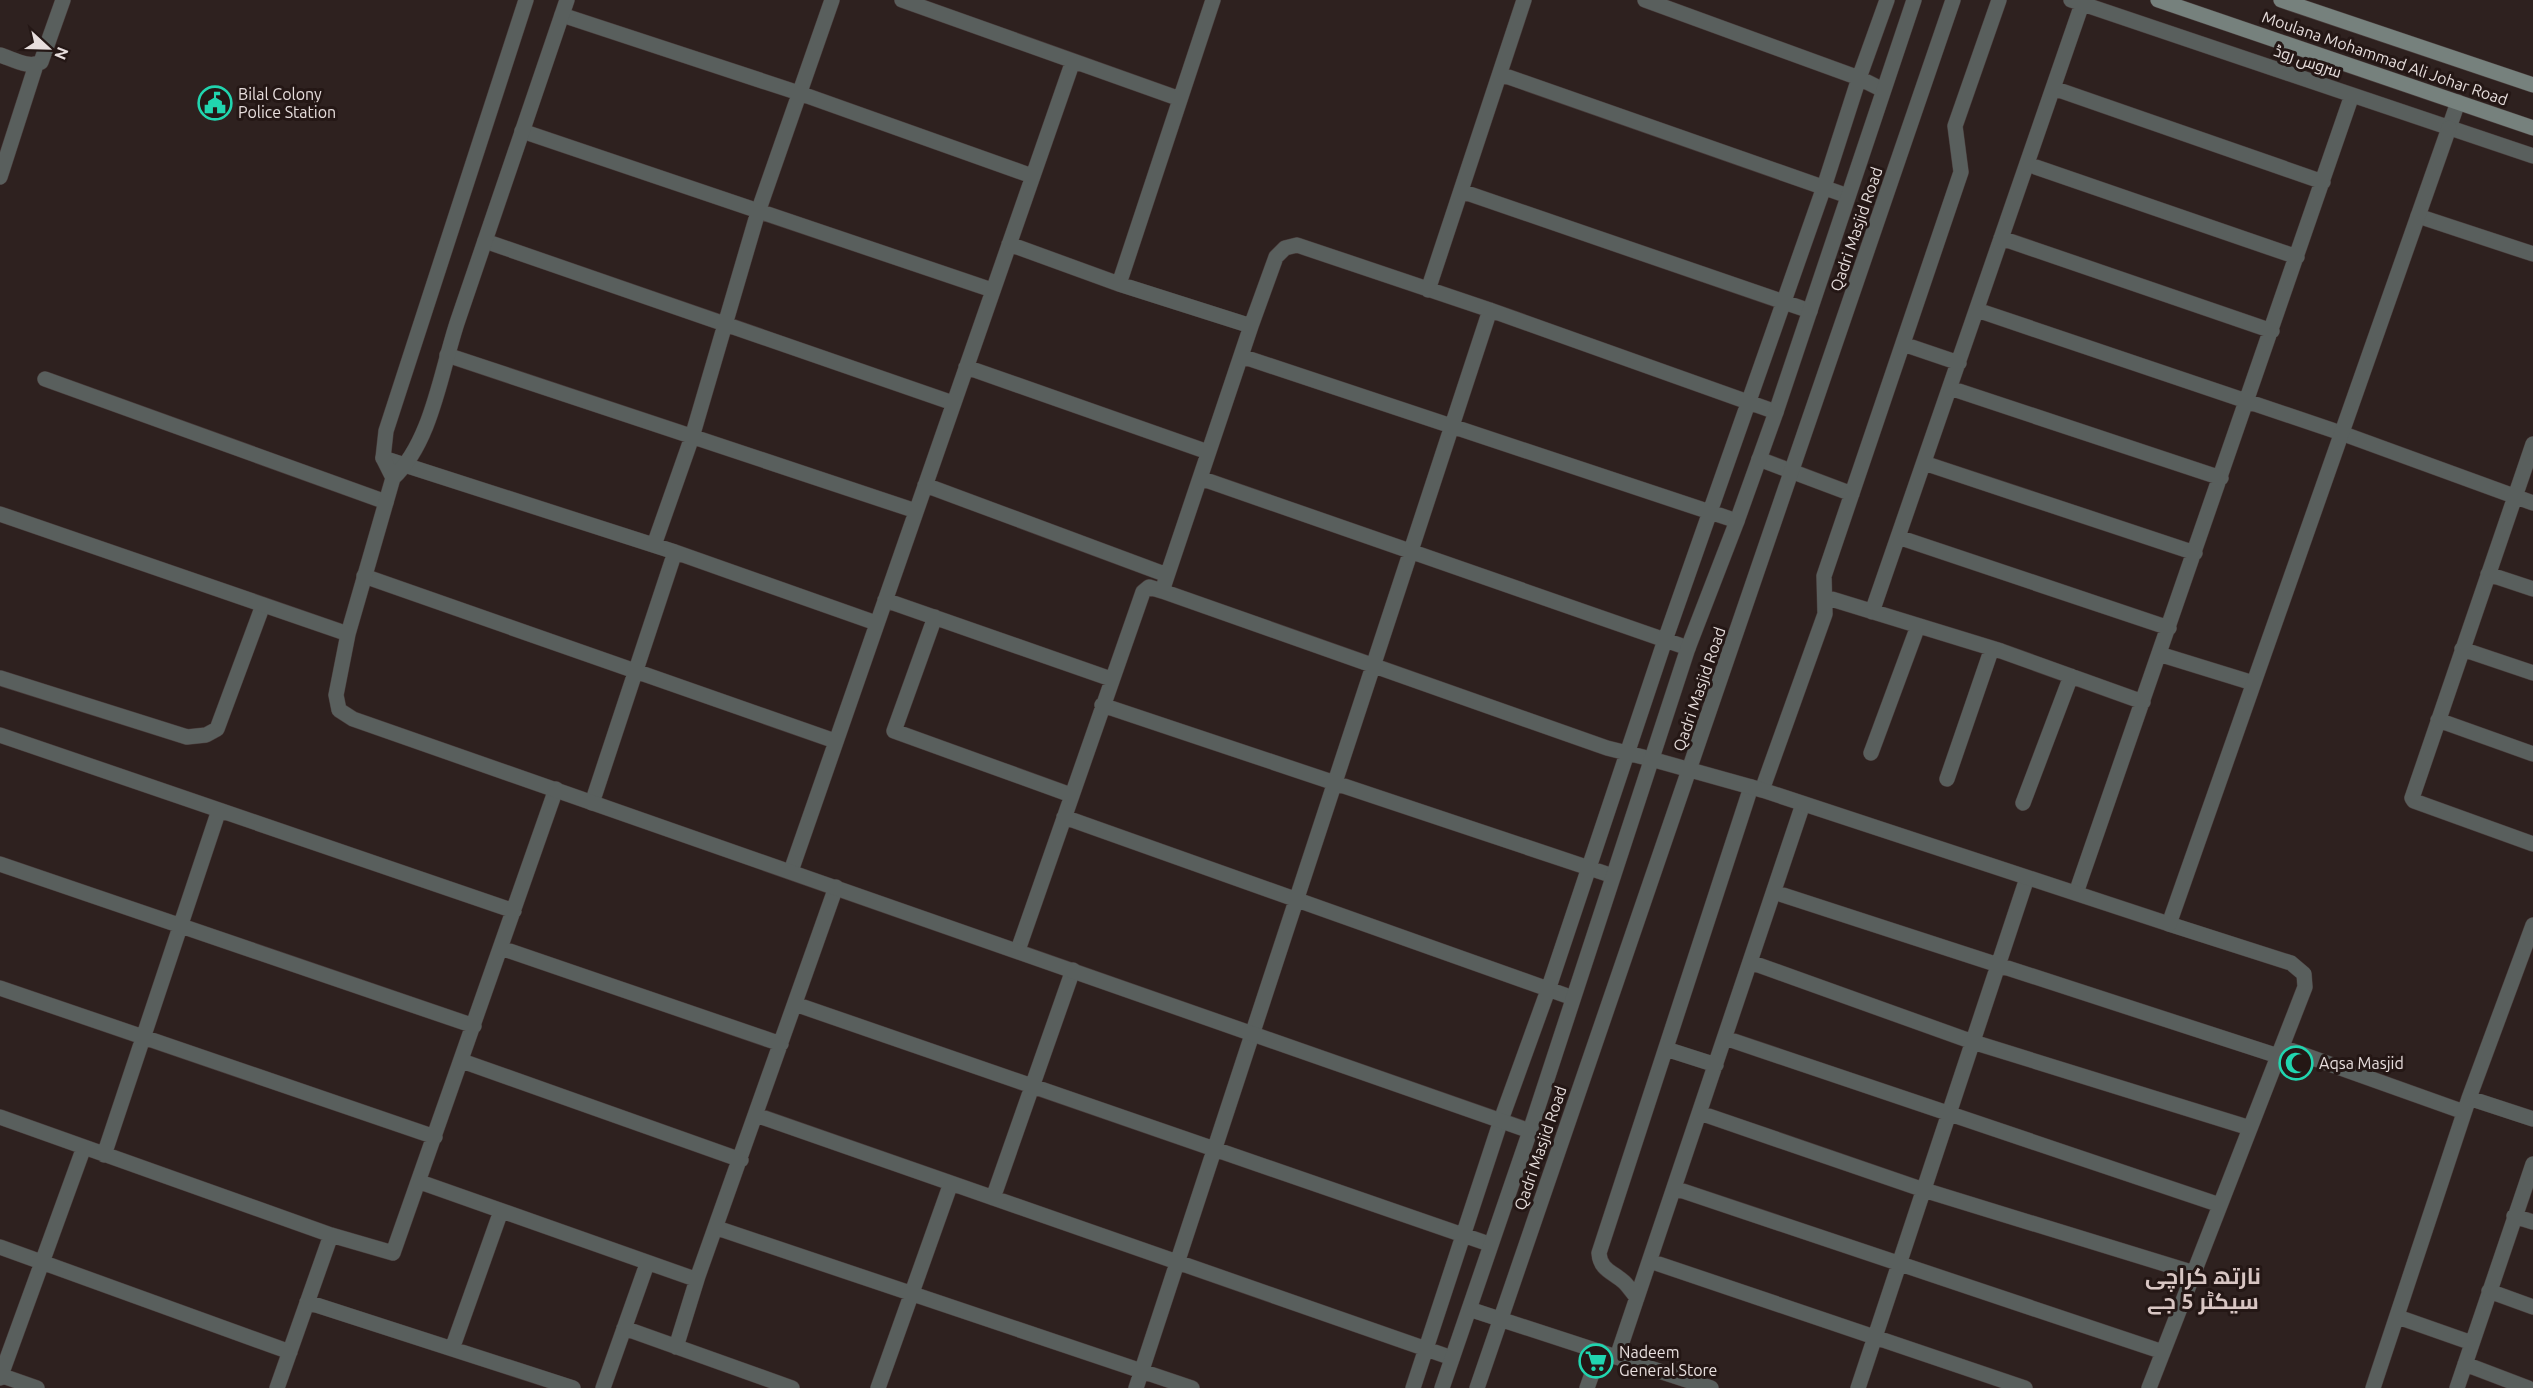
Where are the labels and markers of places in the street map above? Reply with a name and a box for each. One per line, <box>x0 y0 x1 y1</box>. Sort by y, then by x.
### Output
public building icon: Bilal Colony Police Station <box>197 85 233 121</box>
place label: Bilal Colony Police Station <box>238 85 336 121</box>
mosque icon: Aqsa Masjid <box>2278 1045 2314 1081</box>
place label: Aqsa Masjid <box>2319 1054 2404 1072</box>
supermarket icon: Nadeem General Store <box>1578 1343 1614 1379</box>
place label: Nadeem General Store <box>1619 1343 1717 1379</box>

